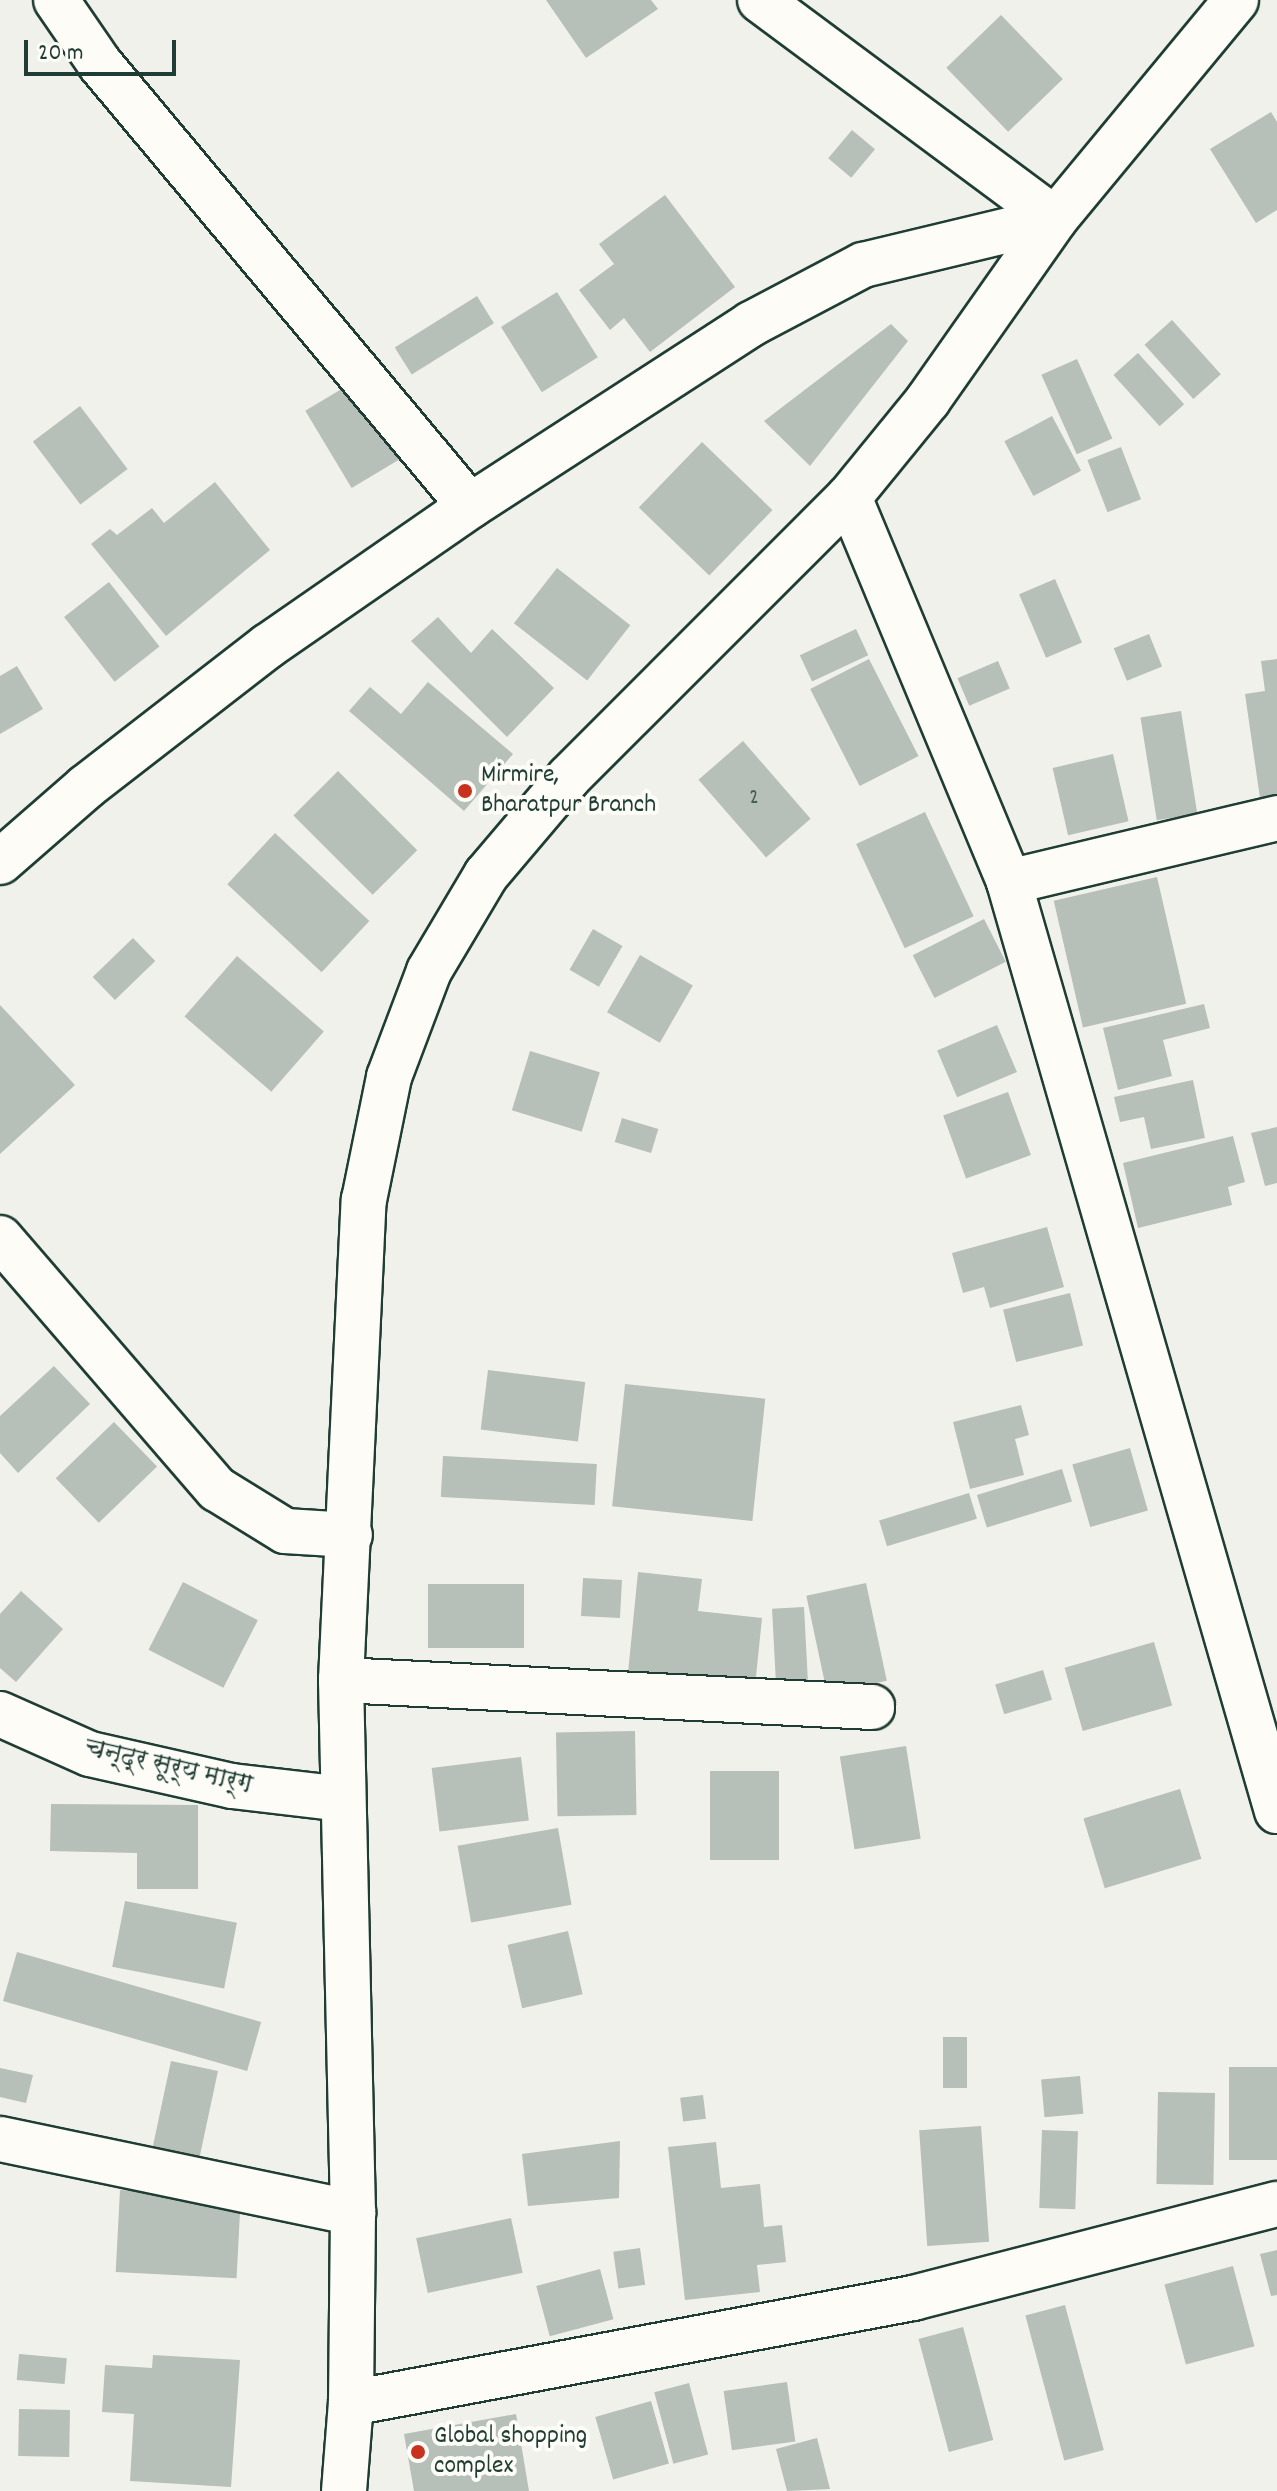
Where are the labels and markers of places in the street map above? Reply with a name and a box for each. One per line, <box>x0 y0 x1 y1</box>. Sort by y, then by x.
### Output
place label: Mirmire, Bharatpur Branch <box>481 760 656 822</box>
marker: Mirmire, Bharatpur Branch <box>456 782 474 800</box>
place label: Global shopping complex <box>434 2421 587 2482</box>
marker: Global shopping complex <box>409 2443 427 2461</box>

